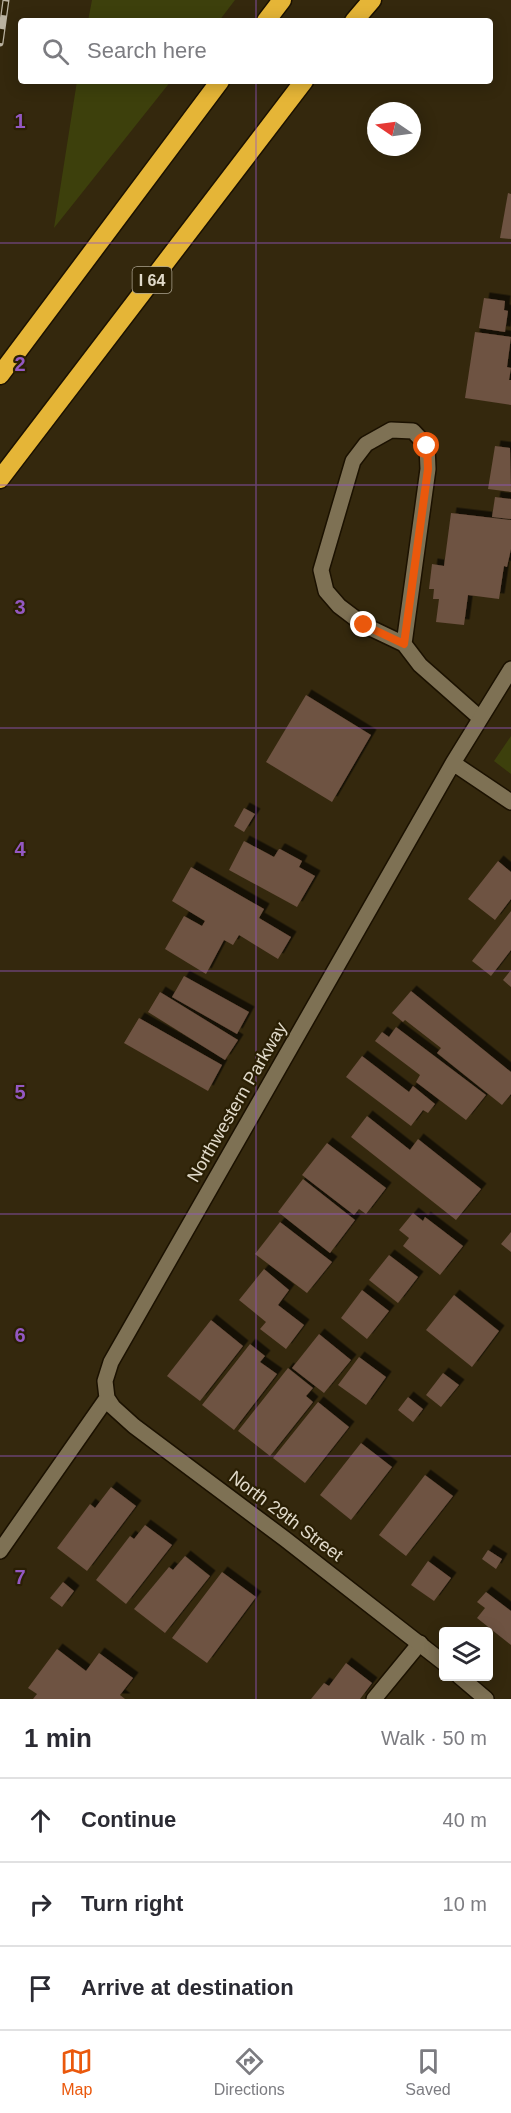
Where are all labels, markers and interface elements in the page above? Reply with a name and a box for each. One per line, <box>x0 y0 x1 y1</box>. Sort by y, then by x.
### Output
search box <box>18 18 493 84</box>
icon: search <box>39 35 72 68</box>
text: Search here <box>87 38 207 63</box>
north arrow <box>367 102 421 156</box>
text: 1 <box>14 110 26 132</box>
road number: I 64 <box>132 267 172 293</box>
text: 2 <box>14 353 26 375</box>
route start <box>413 432 439 458</box>
text: 3 <box>14 596 26 618</box>
route end <box>350 611 376 637</box>
text: 4 <box>14 838 26 860</box>
street label: Northwestern Parkway <box>183 1019 291 1185</box>
text: 5 <box>14 1081 26 1103</box>
text: 6 <box>14 1324 26 1346</box>
street label: North 29th Street <box>225 1467 347 1565</box>
text: 7 <box>14 1566 26 1588</box>
map controls <box>439 1627 493 1681</box>
button: layers <box>439 1627 493 1681</box>
text: 1 min <box>24 1723 92 1753</box>
text: Walk · 50 m <box>381 1727 487 1749</box>
icon: ahead <box>24 1804 57 1837</box>
text: Continue <box>81 1807 176 1832</box>
text: 40 m <box>443 1809 487 1831</box>
icon: right <box>24 1888 57 1921</box>
text: Turn right <box>81 1891 183 1916</box>
text: 10 m <box>443 1893 487 1915</box>
icon: arrive <box>24 1972 57 2005</box>
text: Arrive at destination <box>81 1975 294 2000</box>
tab: Map <box>60 2045 93 2099</box>
tab: Directions <box>214 2045 285 2099</box>
tab: Saved <box>405 2045 451 2099</box>

